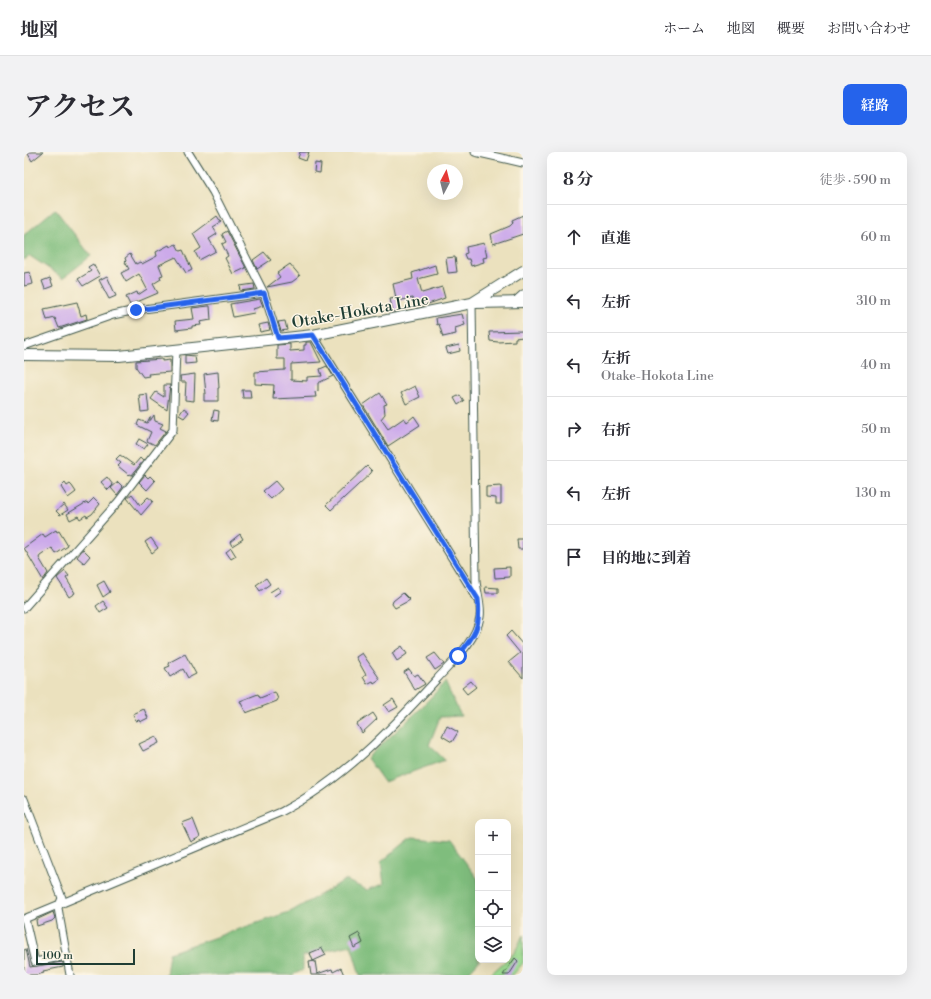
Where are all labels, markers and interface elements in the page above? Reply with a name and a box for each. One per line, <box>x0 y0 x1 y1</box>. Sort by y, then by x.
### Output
text: 地図 <box>20 18 58 42</box>
text: ホーム <box>663 20 705 38</box>
text: 地図 <box>727 20 755 38</box>
text: 概要 <box>777 20 805 38</box>
text: お問い合わせ <box>827 20 911 38</box>
button: 経路 <box>843 84 907 125</box>
text: アクセス <box>24 90 135 125</box>
north arrow <box>427 164 463 200</box>
text: 8 分 <box>563 169 594 191</box>
text: 徒歩 · 590 m <box>820 172 891 188</box>
icon: ahead <box>563 226 585 248</box>
text: 直進 <box>601 229 631 248</box>
text: 60 m <box>860 229 891 245</box>
street label: Otake-Hokota Line <box>290 289 430 333</box>
icon: left <box>563 290 585 312</box>
text: 左折 <box>601 293 631 312</box>
text: 310 m <box>856 293 891 309</box>
route end <box>127 301 145 319</box>
text: 左折 <box>601 349 631 368</box>
icon: left <box>563 354 585 376</box>
text: 40 m <box>861 357 891 373</box>
text: Otake-Hokota Line <box>601 368 714 384</box>
icon: right <box>563 418 585 440</box>
text: 右折 <box>601 421 631 440</box>
text: 50 m <box>861 421 891 437</box>
icon: left <box>563 482 585 504</box>
text: 左折 <box>601 485 631 504</box>
text: 130 m <box>856 485 891 501</box>
icon: arrive <box>563 546 585 568</box>
text: 目的地に到着 <box>601 549 691 568</box>
route start <box>449 647 467 665</box>
map controls <box>475 819 511 963</box>
button: + <box>475 819 511 855</box>
button: − <box>475 855 511 891</box>
button: locate <box>475 891 511 927</box>
button: layers <box>475 927 511 963</box>
scale bar <box>36 947 135 966</box>
text: 100 m <box>42 949 73 963</box>

